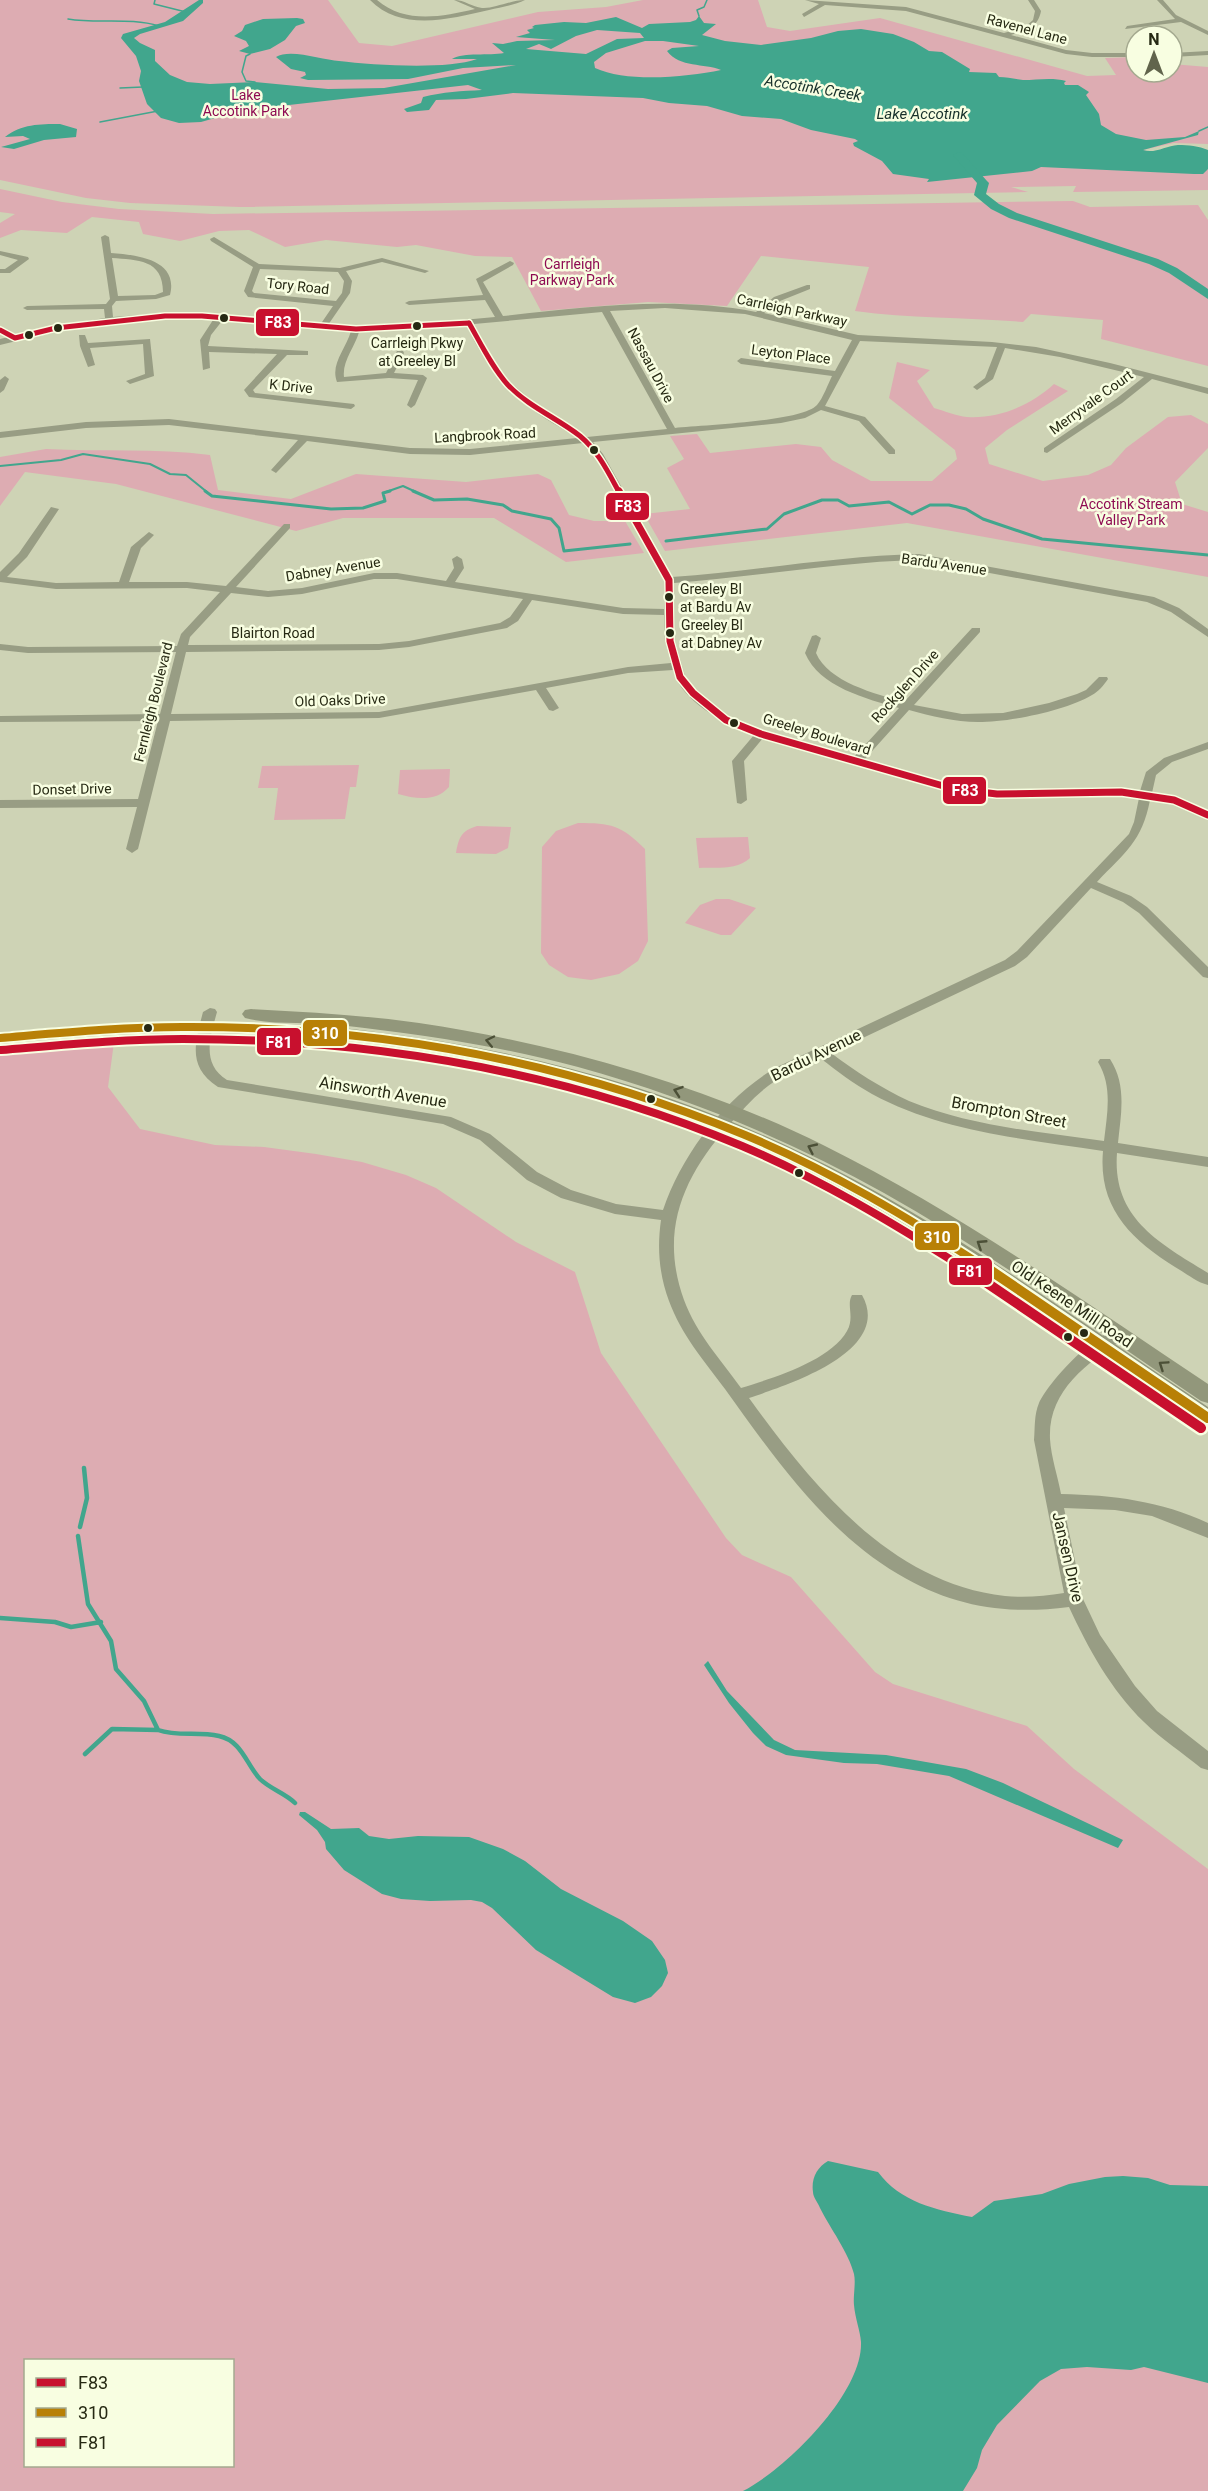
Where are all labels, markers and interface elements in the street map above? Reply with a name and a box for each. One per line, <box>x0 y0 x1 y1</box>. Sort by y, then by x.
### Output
street label: Ravenel Lane <box>985 11 1069 47</box>
north arrow <box>1124 24 1184 84</box>
text: N <box>1148 30 1160 49</box>
water label: Accotink Creek <box>762 71 863 105</box>
park label: Lake Accotink Park <box>203 87 290 119</box>
water label: Lake Accotink <box>876 105 968 123</box>
park label: Carrleigh Parkway Park <box>530 256 615 288</box>
street label: Tory Road <box>266 275 330 297</box>
street label: Carrleigh Parkway <box>735 290 849 330</box>
line badge: F83 <box>255 308 300 337</box>
unlabelled marker <box>218 312 230 324</box>
text: F83 <box>264 313 292 332</box>
marker: Carrleigh Pkwy at Greeley Bl <box>411 320 423 332</box>
unlabelled marker <box>52 322 64 334</box>
street label: Nassau Drive <box>625 325 677 405</box>
unlabelled marker <box>23 329 35 341</box>
place label: Carrleigh Pkwy at Greeley Bl <box>371 335 464 369</box>
street label: Leyton Place <box>750 341 832 367</box>
street label: Merryvale Court <box>1046 366 1136 438</box>
street label: K Drive <box>268 376 314 396</box>
street label: Langbrook Road <box>434 424 536 446</box>
unlabelled marker <box>588 444 600 456</box>
line badge: F83 <box>605 492 650 521</box>
park label: Accotink Stream Valley Park <box>1080 496 1182 528</box>
text: F83 <box>614 497 642 516</box>
street label: Bardu Avenue <box>900 550 988 578</box>
street label: Dabney Avenue <box>285 554 381 584</box>
place label: Greeley Bl at Bardu Av <box>680 581 751 615</box>
marker: Greeley Bl at Bardu Av <box>663 591 675 603</box>
place label: Greeley Bl at Dabney Av <box>681 617 762 651</box>
street label: Blairton Road <box>231 625 315 641</box>
marker: Greeley Bl at Dabney Av <box>664 627 676 639</box>
street label: Fernleigh Boulevard <box>130 641 176 763</box>
street label: Rockglen Drive <box>868 646 942 726</box>
street label: Old Oaks Drive <box>294 690 386 710</box>
street label: Greeley Boulevard <box>761 710 873 758</box>
unlabelled marker <box>728 717 740 729</box>
line badge: F83 <box>942 776 987 805</box>
street label: Donset Drive <box>32 780 112 798</box>
text: F83 <box>951 781 979 800</box>
line badge: 310 <box>302 1019 348 1047</box>
unlabelled marker <box>142 1022 154 1034</box>
text: 310 <box>311 1024 339 1043</box>
street label: Bardu Avenue <box>768 1025 864 1085</box>
line badge: F81 <box>256 1027 302 1056</box>
text: F81 <box>265 1033 293 1052</box>
one-way arrow <box>485 1035 495 1048</box>
street label: Ainsworth Avenue <box>318 1073 448 1111</box>
one-way arrow <box>673 1086 684 1099</box>
unlabelled marker <box>645 1093 657 1105</box>
street label: Brompton Street <box>950 1093 1068 1131</box>
one-way arrow <box>807 1143 818 1155</box>
unlabelled marker <box>793 1167 805 1179</box>
line badge: 310 <box>914 1222 960 1251</box>
text: 310 <box>923 1228 951 1247</box>
one-way arrow <box>977 1239 987 1251</box>
street label: Old Keene Mill Road <box>1008 1256 1136 1352</box>
line badge: F81 <box>948 1257 993 1286</box>
text: F81 <box>956 1262 984 1281</box>
unlabelled marker <box>1078 1327 1090 1339</box>
unlabelled marker <box>1062 1331 1074 1343</box>
one-way arrow <box>1158 1361 1169 1372</box>
street label: Jansen Drive <box>1048 1510 1088 1604</box>
legend <box>24 2359 234 2467</box>
text: F83 <box>78 2372 108 2393</box>
text: 310 <box>78 2402 108 2423</box>
text: F81 <box>78 2432 108 2453</box>

